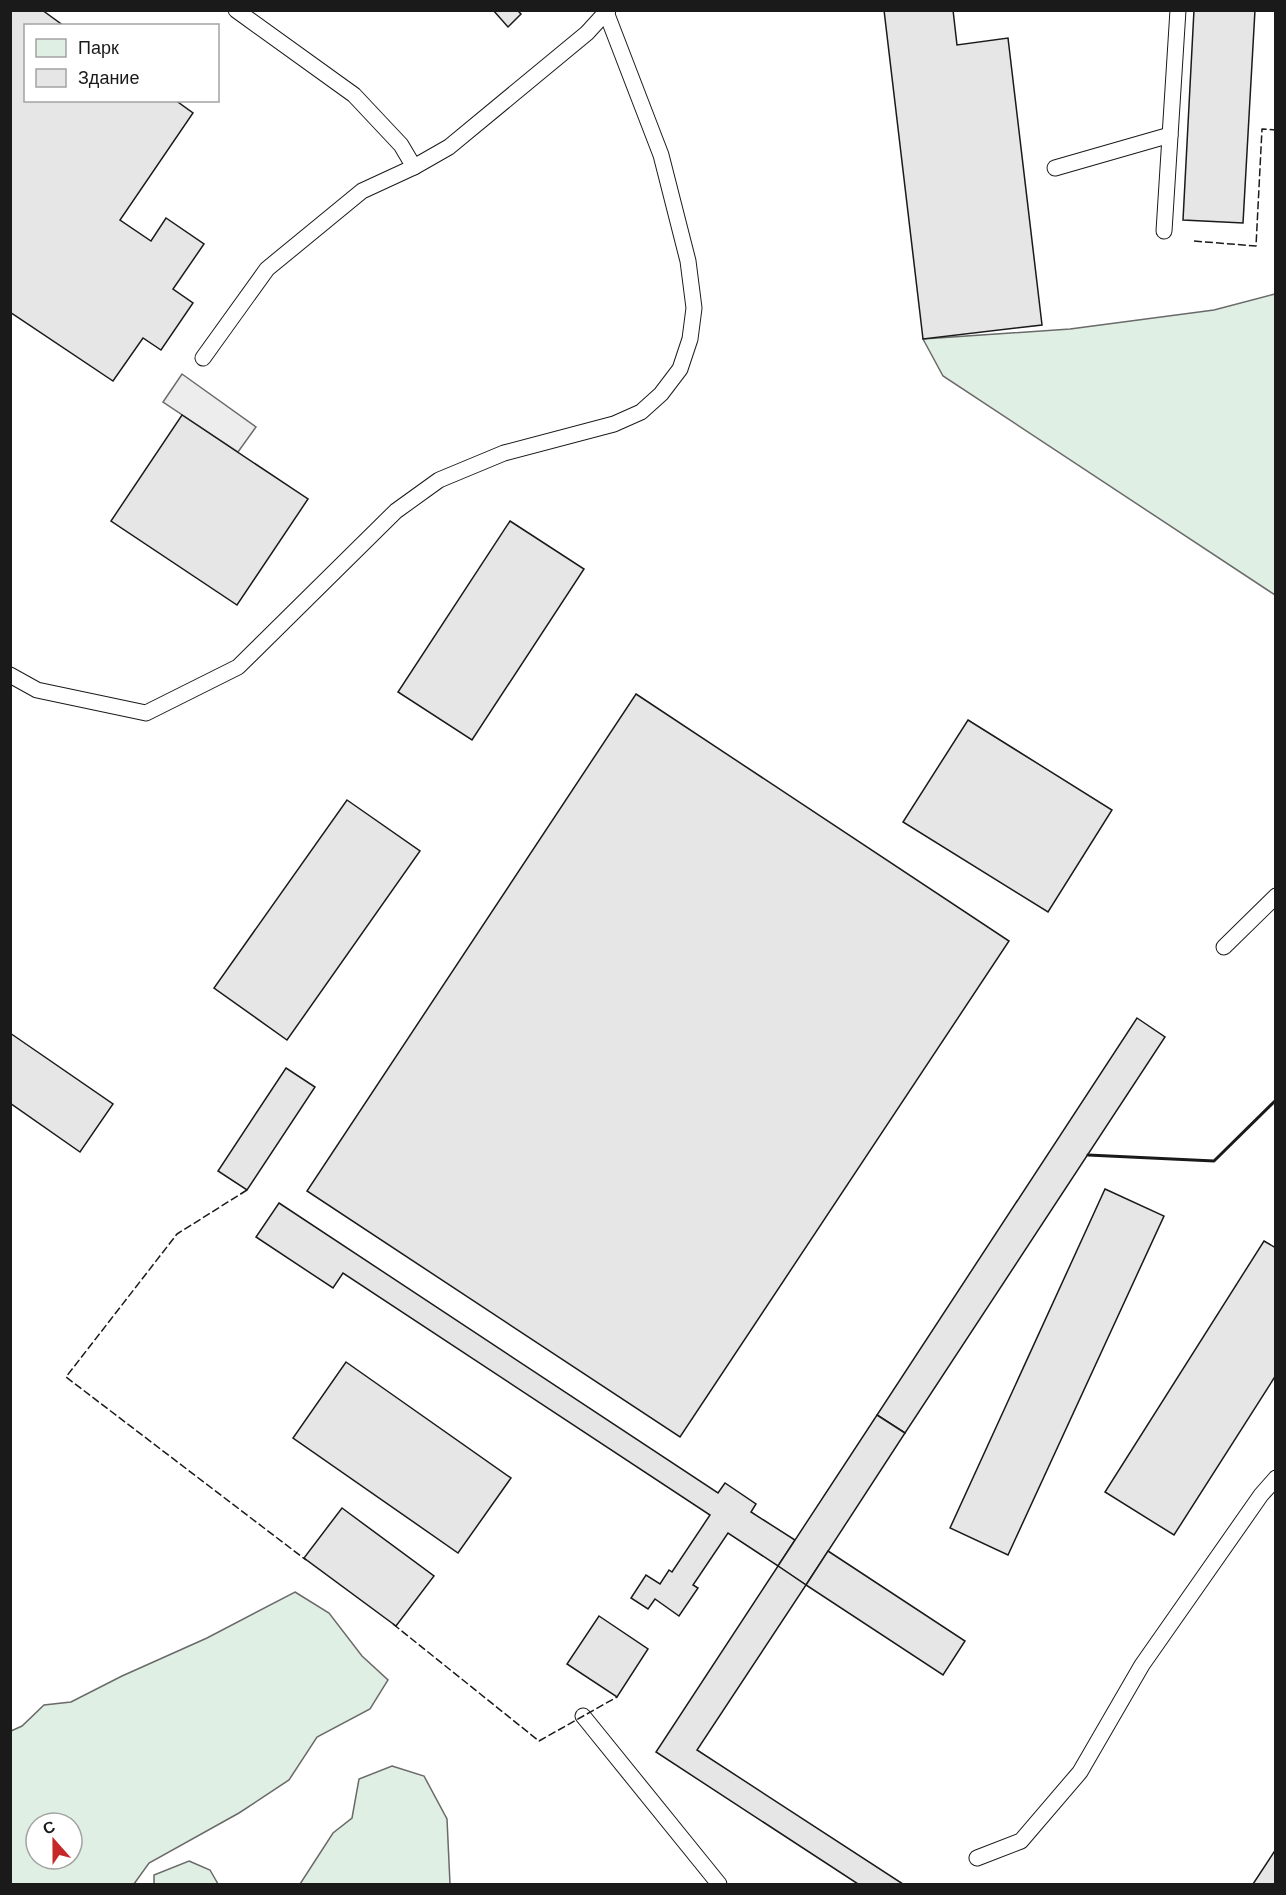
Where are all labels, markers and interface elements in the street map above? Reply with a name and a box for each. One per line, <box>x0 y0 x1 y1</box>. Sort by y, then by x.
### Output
legend <box>24 24 219 102</box>
text: Парк <box>78 38 119 58</box>
text: Здание <box>78 68 139 88</box>
north arrow <box>24 1811 84 1871</box>
text: С <box>40 1817 58 1837</box>

